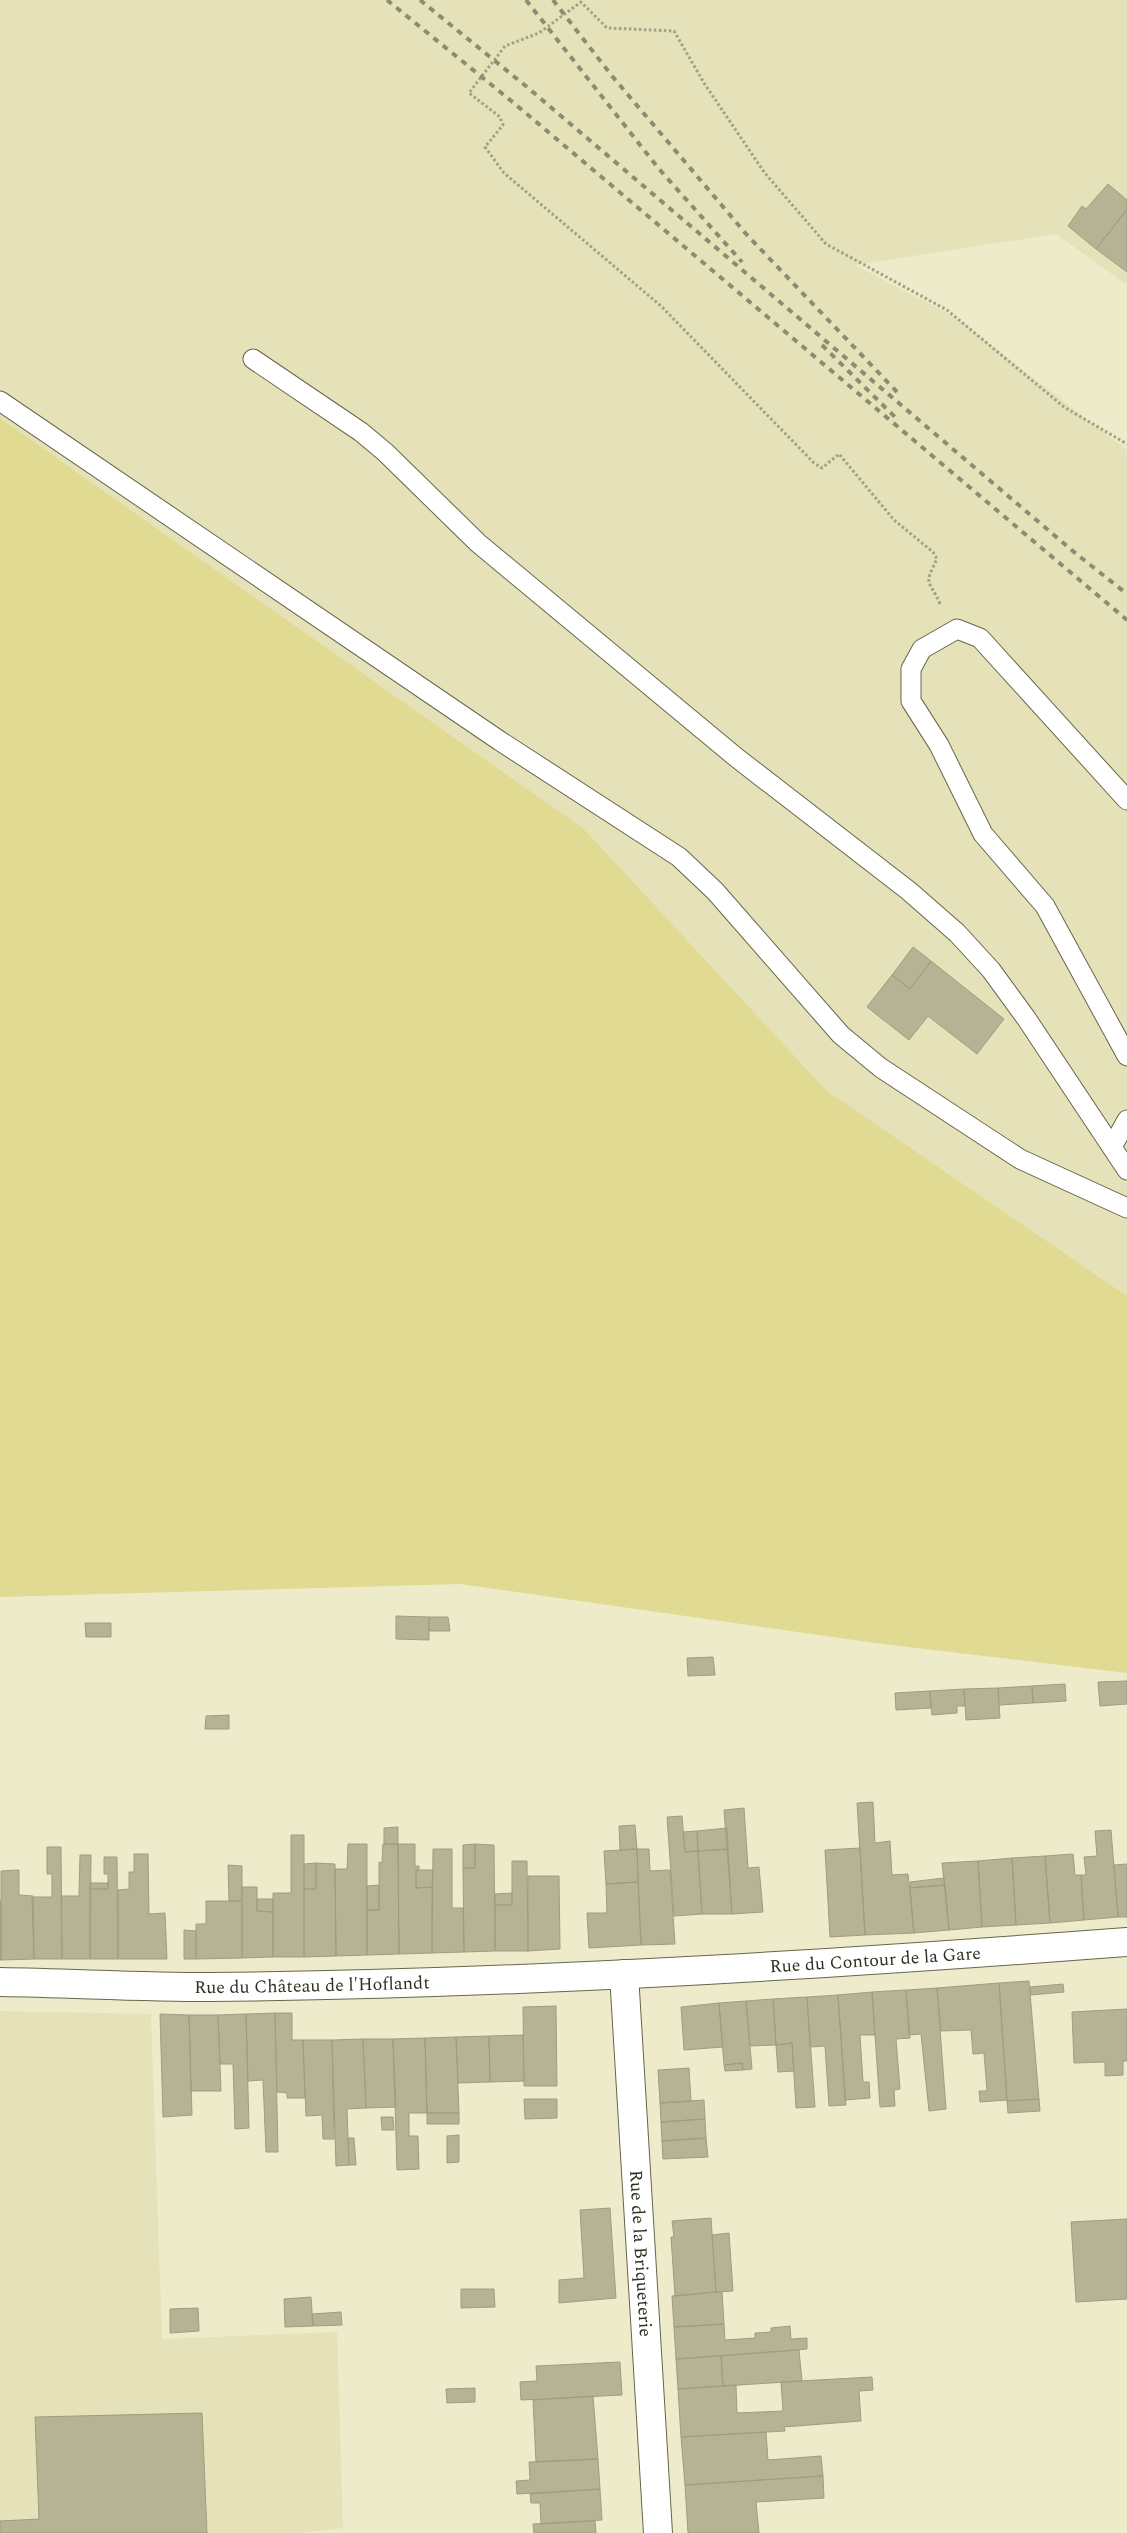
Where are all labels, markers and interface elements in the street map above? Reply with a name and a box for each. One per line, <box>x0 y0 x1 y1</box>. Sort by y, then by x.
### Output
street label: Rue du Contour de la Gare <box>769 1939 982 1980</box>
street label: Rue du Château de l'Hoflandt <box>194 1969 430 2001</box>
street label: Rue de la Briqueterie <box>622 2169 660 2338</box>

